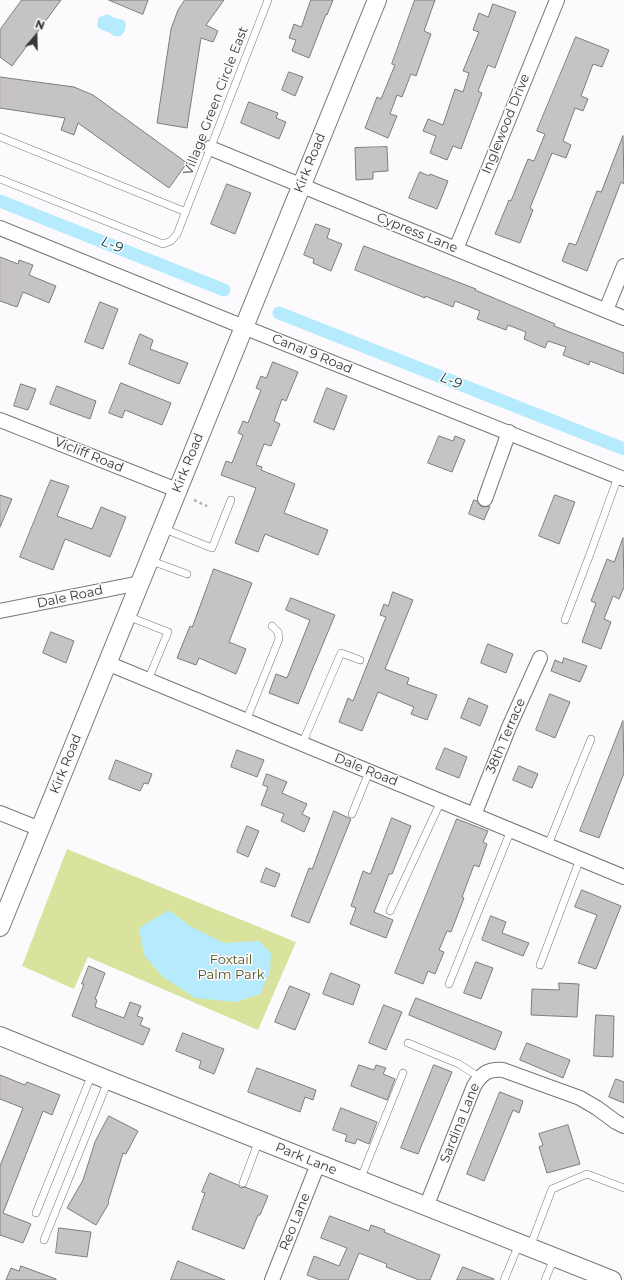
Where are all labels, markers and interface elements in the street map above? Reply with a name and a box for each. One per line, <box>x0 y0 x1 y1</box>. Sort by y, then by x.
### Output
north arrow <box>16 16 56 56</box>
text: N <box>34 17 47 33</box>
street label: Village Green Circle East <box>180 25 252 177</box>
street label: Inglewood Drive <box>479 72 533 176</box>
street label: Kirk Road <box>291 131 329 195</box>
street label: Cypress Lane <box>374 210 460 256</box>
water label: L-9 <box>99 233 125 257</box>
street label: Canal 9 Road <box>269 331 355 377</box>
water label: L-9 <box>438 369 464 393</box>
street label: Kirk Road <box>169 431 207 495</box>
street label: Vicliff Road <box>52 434 126 476</box>
street label: Dale Road <box>36 582 104 612</box>
street label: 38th Terrace <box>483 696 529 776</box>
street label: Kirk Road <box>47 732 85 796</box>
street label: Dale Road <box>332 750 400 790</box>
park label: Foxtail Palm Park <box>197 952 265 983</box>
street label: Sardina Lane <box>437 1081 483 1165</box>
street label: Park Lane <box>273 1140 339 1178</box>
street label: Reo Lane <box>276 1191 314 1253</box>

